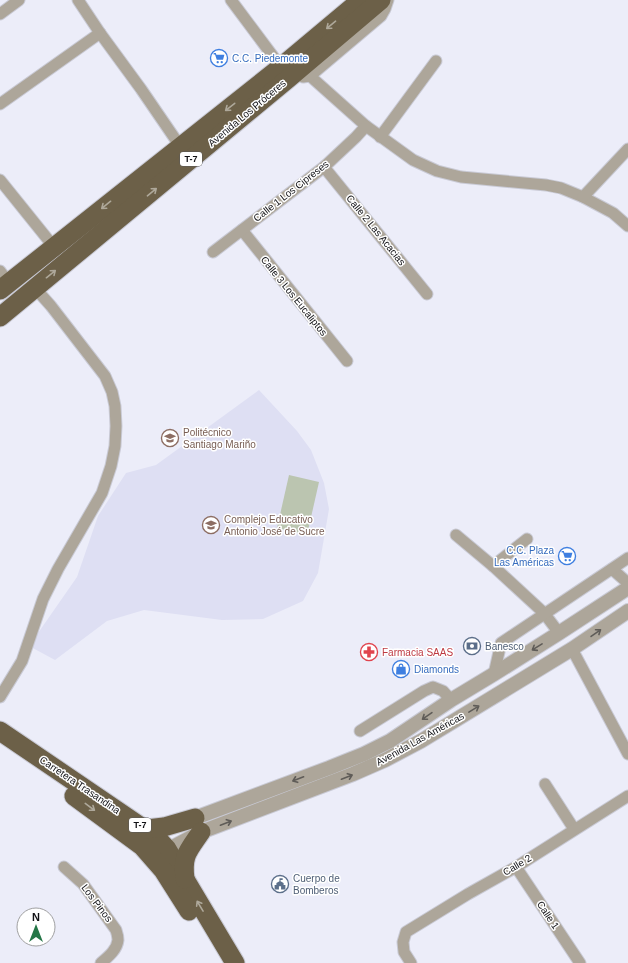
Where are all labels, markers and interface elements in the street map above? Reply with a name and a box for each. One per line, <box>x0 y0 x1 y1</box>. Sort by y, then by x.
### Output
one-way arrow <box>326 20 336 29</box>
supermarket icon: C.C. Piedemonte <box>209 48 229 68</box>
place label: C.C. Piedemonte <box>232 53 309 64</box>
street label: Avenida Los Próceres <box>206 77 288 149</box>
one-way arrow <box>225 102 236 111</box>
road number: T-7 <box>180 152 202 166</box>
street label: Calle 1 Los Cipreses <box>251 158 331 224</box>
one-way arrow <box>147 187 157 196</box>
street label: Calle 2 Las Acacias <box>344 193 408 267</box>
one-way arrow <box>101 201 112 210</box>
street label: Calle 3 Los Eucaliptos <box>259 254 329 338</box>
one-way arrow <box>46 270 57 279</box>
place label: Politécnico Santiago Mariño <box>183 427 256 450</box>
school or university icon: Politécnico Santiago Mariño <box>160 428 180 448</box>
place label: Complejo Educativo Antonio José de Sucre <box>224 514 325 537</box>
school or university icon: Complejo Educativo Antonio José de Sucre <box>201 515 221 535</box>
place label: C.C. Plaza Las Américas <box>494 545 554 568</box>
supermarket icon: C.C. Plaza Las Américas <box>557 546 577 566</box>
one-way arrow <box>590 629 601 637</box>
bank icon: Banesco <box>462 636 482 656</box>
place label: Banesco <box>485 641 524 652</box>
pharmacy icon: Farmacia SAAS <box>359 642 379 662</box>
one-way arrow <box>532 643 543 651</box>
place label: Farmacia SAAS <box>382 647 453 658</box>
shop icon: Diamonds <box>391 659 411 679</box>
place label: Diamonds <box>414 664 459 675</box>
one-way arrow <box>468 704 480 712</box>
street label: Avenida Las Américas <box>374 710 466 768</box>
one-way arrow <box>422 712 433 720</box>
street label: Carretera Trasandina <box>38 754 123 816</box>
one-way arrow <box>341 772 353 780</box>
one-way arrow <box>293 776 305 784</box>
one-way arrow <box>84 803 95 811</box>
road number: T-7 <box>129 818 151 832</box>
one-way arrow <box>219 818 231 826</box>
street label: Calle 2 <box>501 852 534 878</box>
place label: Cuerpo de Bomberos <box>293 873 340 896</box>
public building icon: Cuerpo de Bomberos <box>270 874 290 894</box>
street label: Los Pinos <box>79 882 115 924</box>
street label: Calle 1 <box>535 899 562 931</box>
one-way arrow <box>196 900 204 912</box>
north arrow <box>16 907 56 947</box>
text: N <box>32 911 40 923</box>

